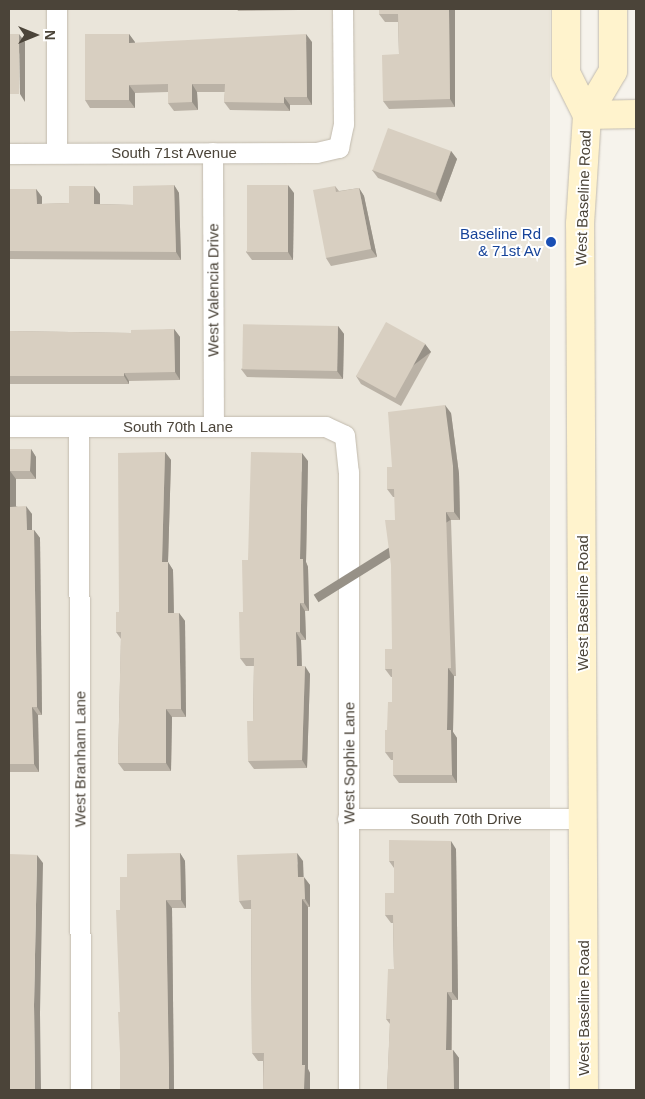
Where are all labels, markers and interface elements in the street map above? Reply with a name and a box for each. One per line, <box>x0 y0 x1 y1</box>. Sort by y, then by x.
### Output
north arrow <box>10 10 60 60</box>
text: N <box>42 30 58 40</box>
street label: West Baseline Road <box>572 130 594 266</box>
street label: South 71st Avenue <box>111 144 237 162</box>
street label: West Valencia Drive <box>204 223 222 357</box>
place label: Baseline Rd & 71st Av <box>460 224 541 259</box>
marker: Baseline Rd & 71st Av <box>545 236 557 248</box>
street label: South 70th Lane <box>123 418 233 436</box>
street label: West Baseline Road <box>574 535 592 671</box>
street label: West Branham Lane <box>71 691 89 827</box>
street label: West Sophie Lane <box>340 702 358 824</box>
street label: South 70th Drive <box>410 810 522 828</box>
street label: West Baseline Road <box>575 940 593 1076</box>

